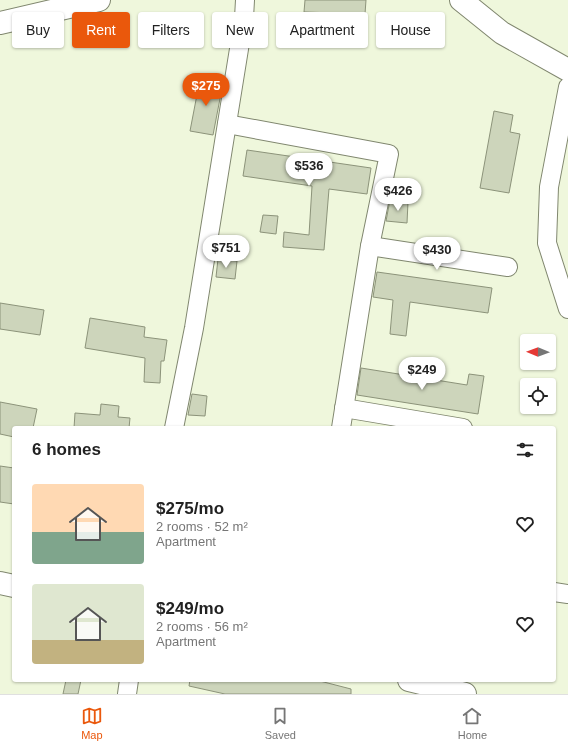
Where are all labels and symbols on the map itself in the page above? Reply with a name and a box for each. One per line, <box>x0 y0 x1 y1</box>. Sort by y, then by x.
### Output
pin: $275 <box>182 73 230 107</box>
pin: $536 <box>285 153 333 187</box>
pin: $426 <box>374 178 422 212</box>
pin: $751 <box>202 235 250 269</box>
pin: $430 <box>413 237 461 271</box>
north arrow <box>520 334 556 370</box>
pin: $249 <box>398 357 446 391</box>

